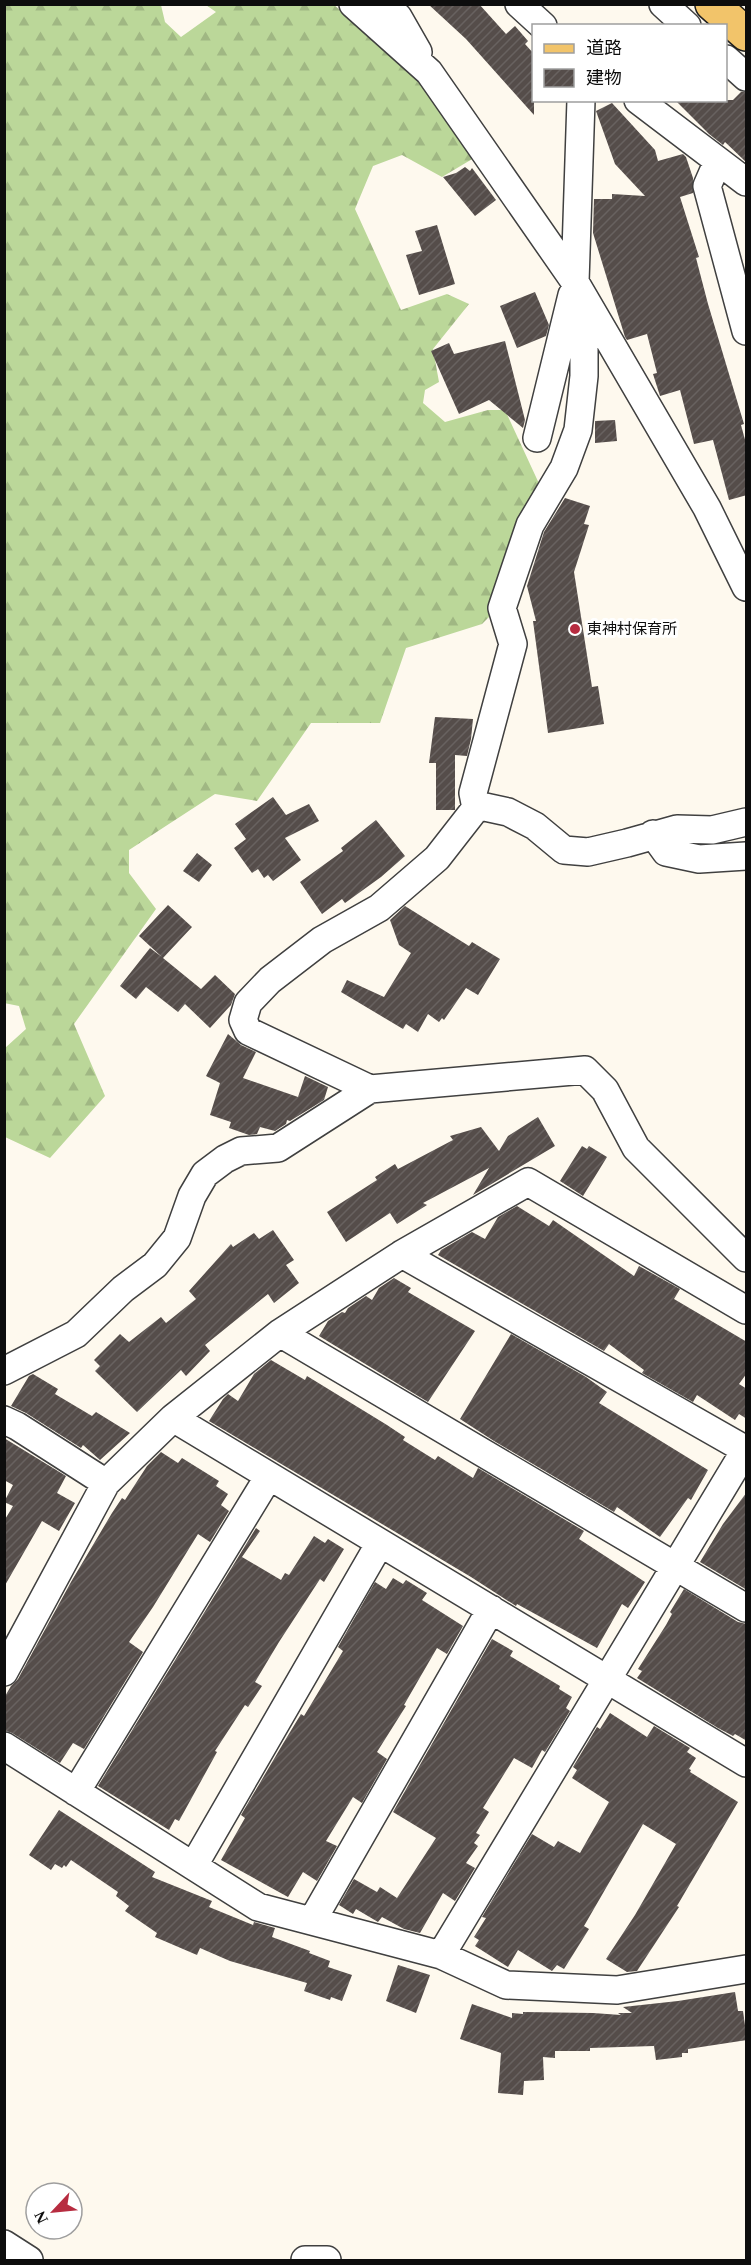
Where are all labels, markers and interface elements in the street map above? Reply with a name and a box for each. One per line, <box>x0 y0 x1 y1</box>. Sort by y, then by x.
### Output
legend <box>532 24 727 102</box>
text: 道路 <box>586 38 622 58</box>
text: 建物 <box>586 68 622 88</box>
place label: 東神村保育所 <box>587 620 677 637</box>
marker: 東神村保育所 <box>568 622 582 636</box>
north arrow <box>24 2181 84 2241</box>
text: N <box>31 2208 51 2226</box>

